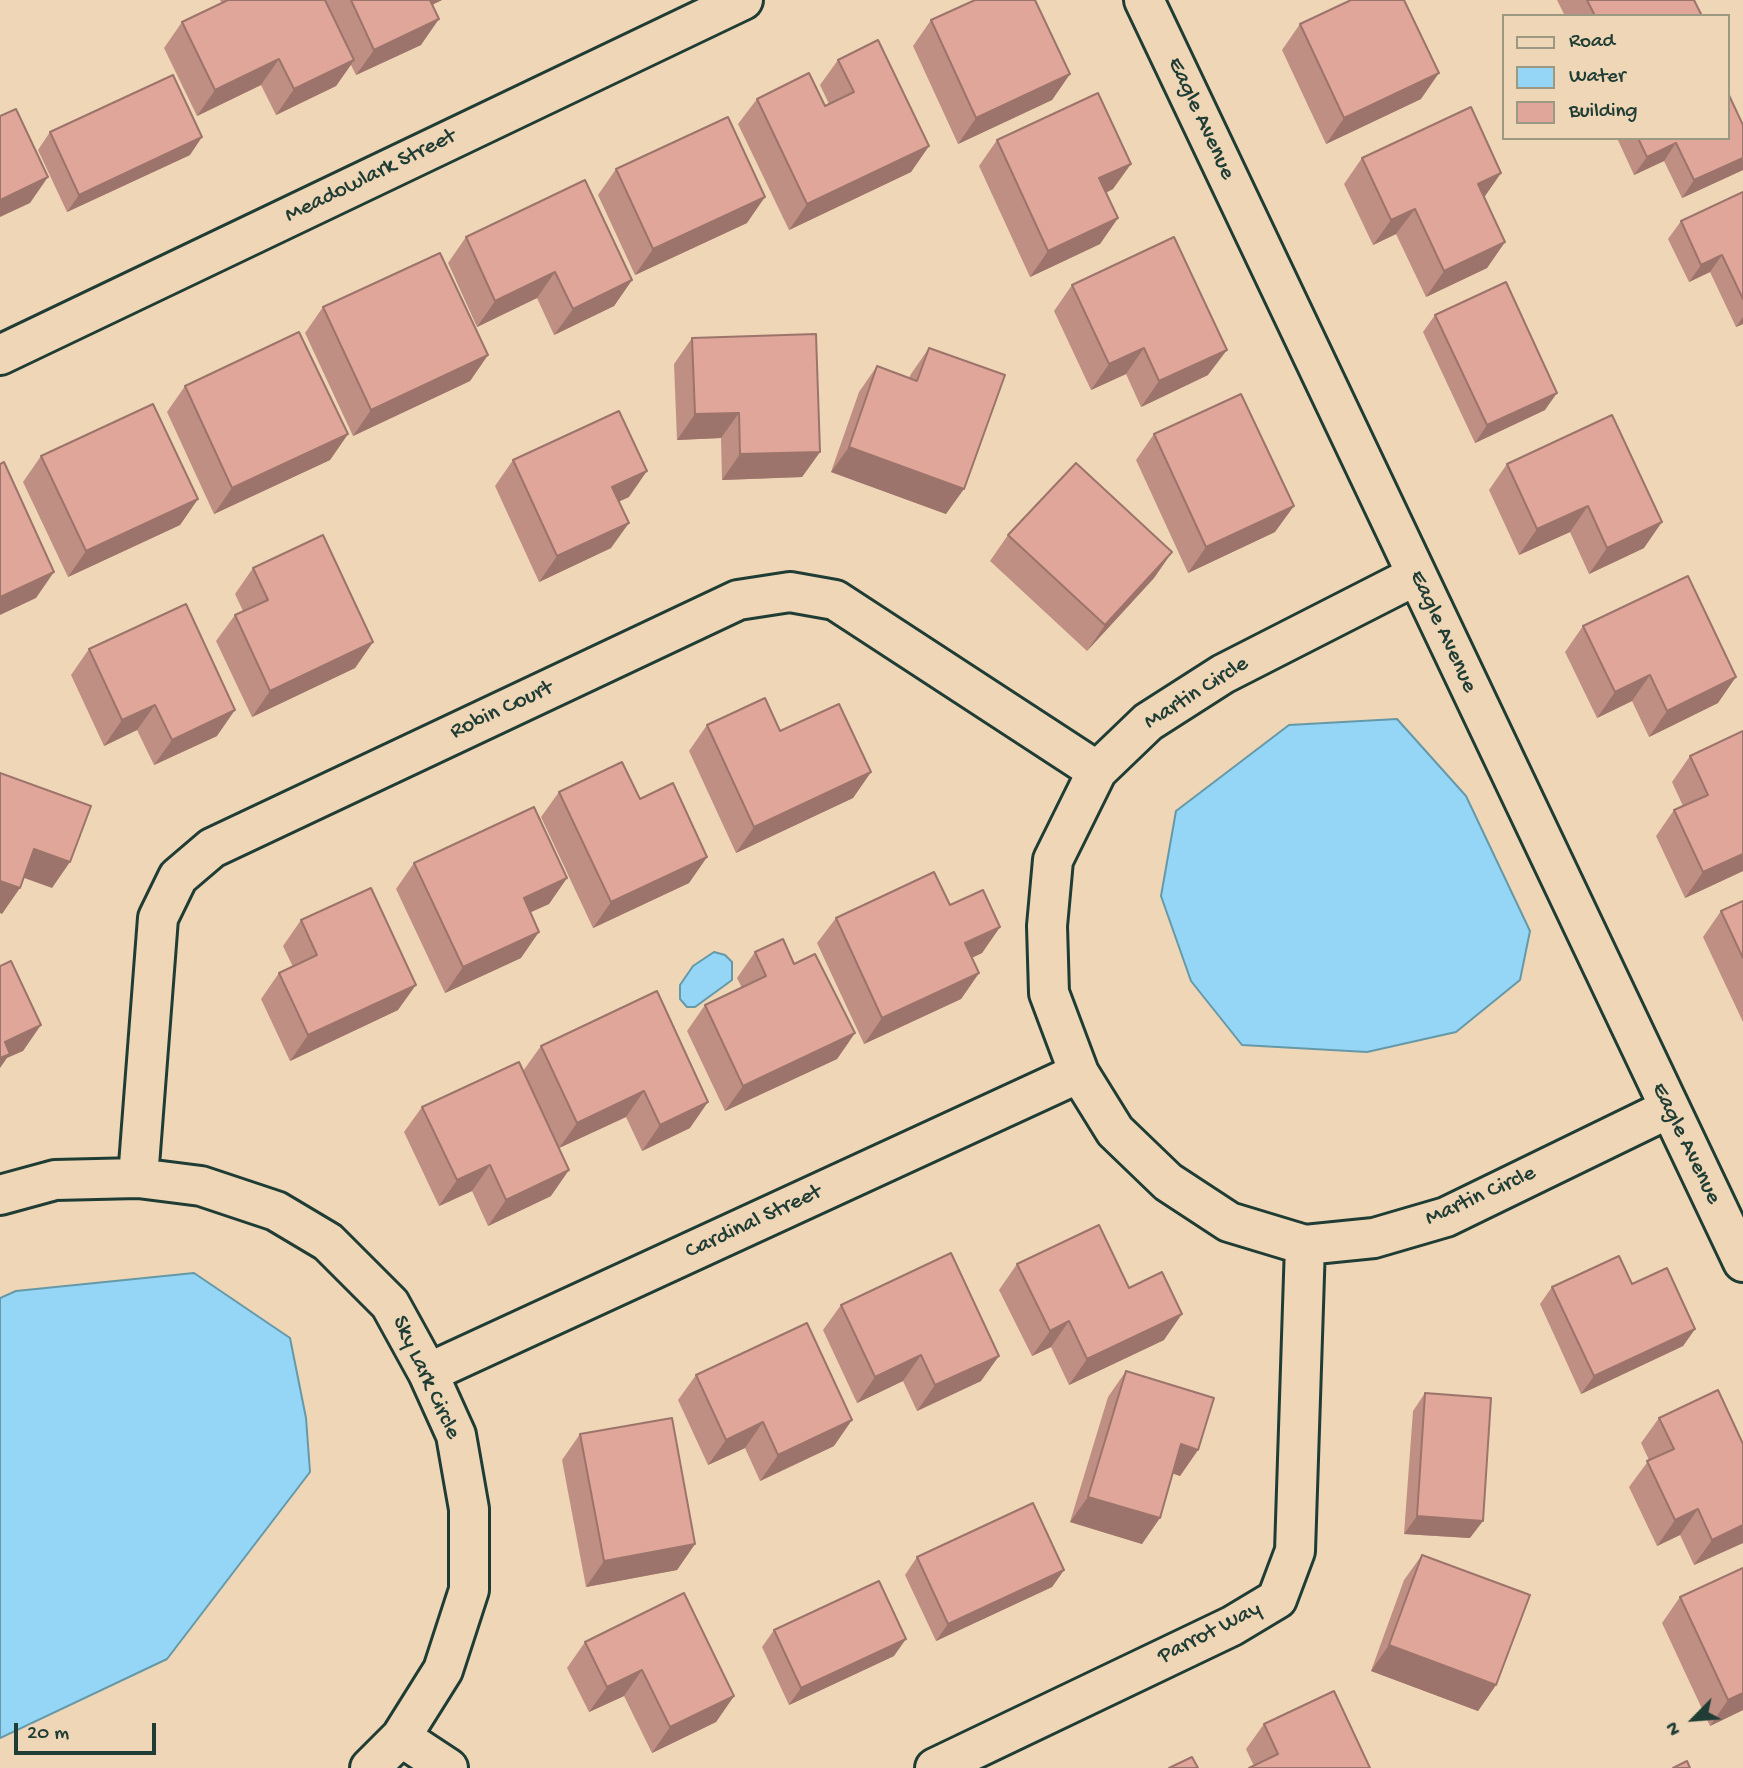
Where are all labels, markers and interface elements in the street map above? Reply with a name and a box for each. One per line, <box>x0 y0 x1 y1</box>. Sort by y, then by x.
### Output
legend <box>1502 14 1729 140</box>
text: Road <box>1569 30 1615 55</box>
street label: Eagle Avenue <box>1160 53 1240 185</box>
text: Water <box>1569 65 1625 90</box>
text: Building <box>1569 100 1638 125</box>
street label: Meadowlark Street <box>281 124 461 230</box>
street label: Eagle Avenue <box>1402 566 1482 698</box>
street label: Martin Circle <box>1140 651 1254 737</box>
street label: Robin Court <box>446 675 558 747</box>
street label: Eagle Avenue <box>1644 1079 1726 1209</box>
street label: Martin Circle <box>1422 1160 1540 1234</box>
street label: Cardinal Street <box>681 1179 827 1267</box>
street label: Sky Lark Circle <box>384 1312 466 1444</box>
street label: Parrot Way <box>1154 1596 1266 1672</box>
north arrow <box>1659 1684 1729 1754</box>
scale bar <box>18 1708 159 1752</box>
text: N <box>1661 1718 1688 1739</box>
text: 20 m <box>27 1722 69 1747</box>

